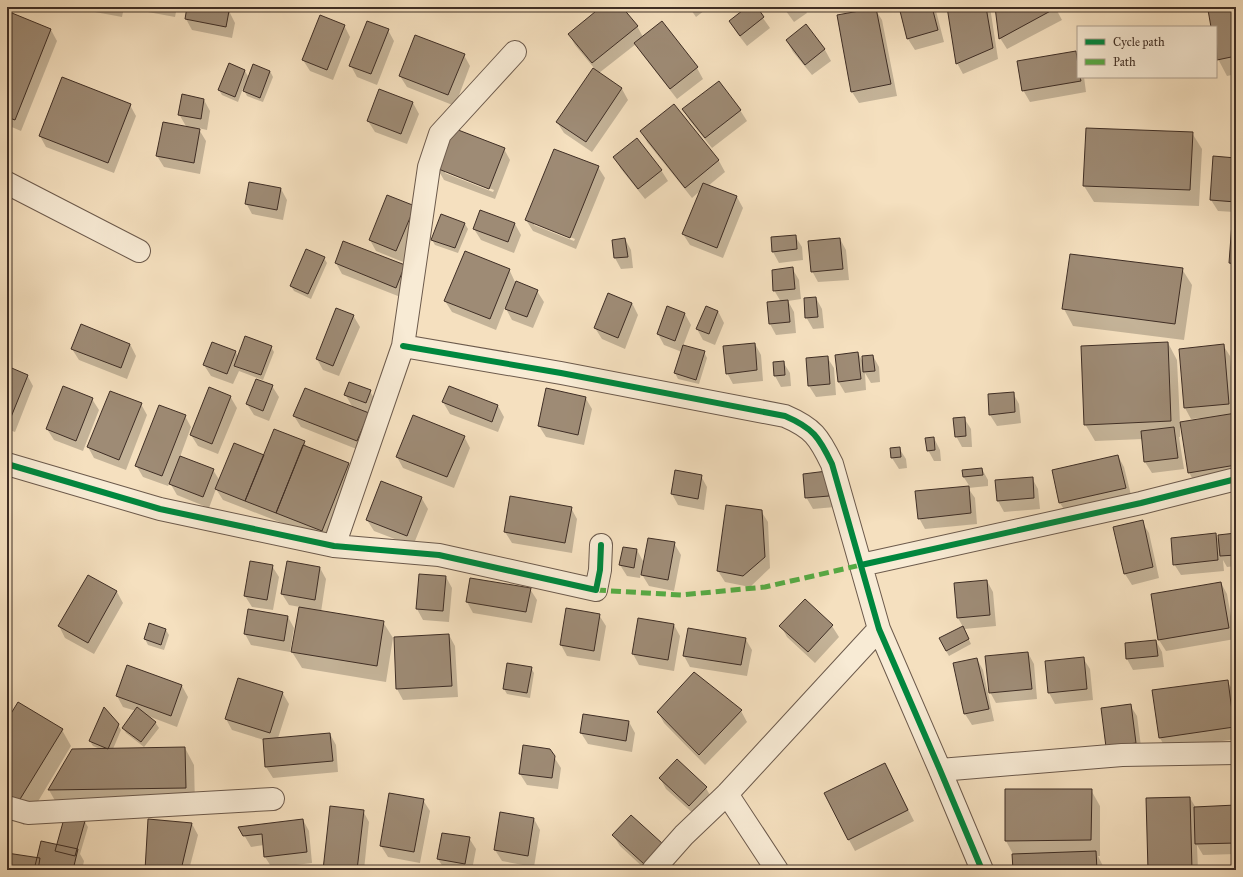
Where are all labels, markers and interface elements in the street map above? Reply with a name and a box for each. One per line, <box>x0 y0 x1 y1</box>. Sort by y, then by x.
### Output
legend <box>1077 26 1217 78</box>
text: Cycle path <box>1113 35 1165 49</box>
text: Path <box>1113 55 1136 69</box>

